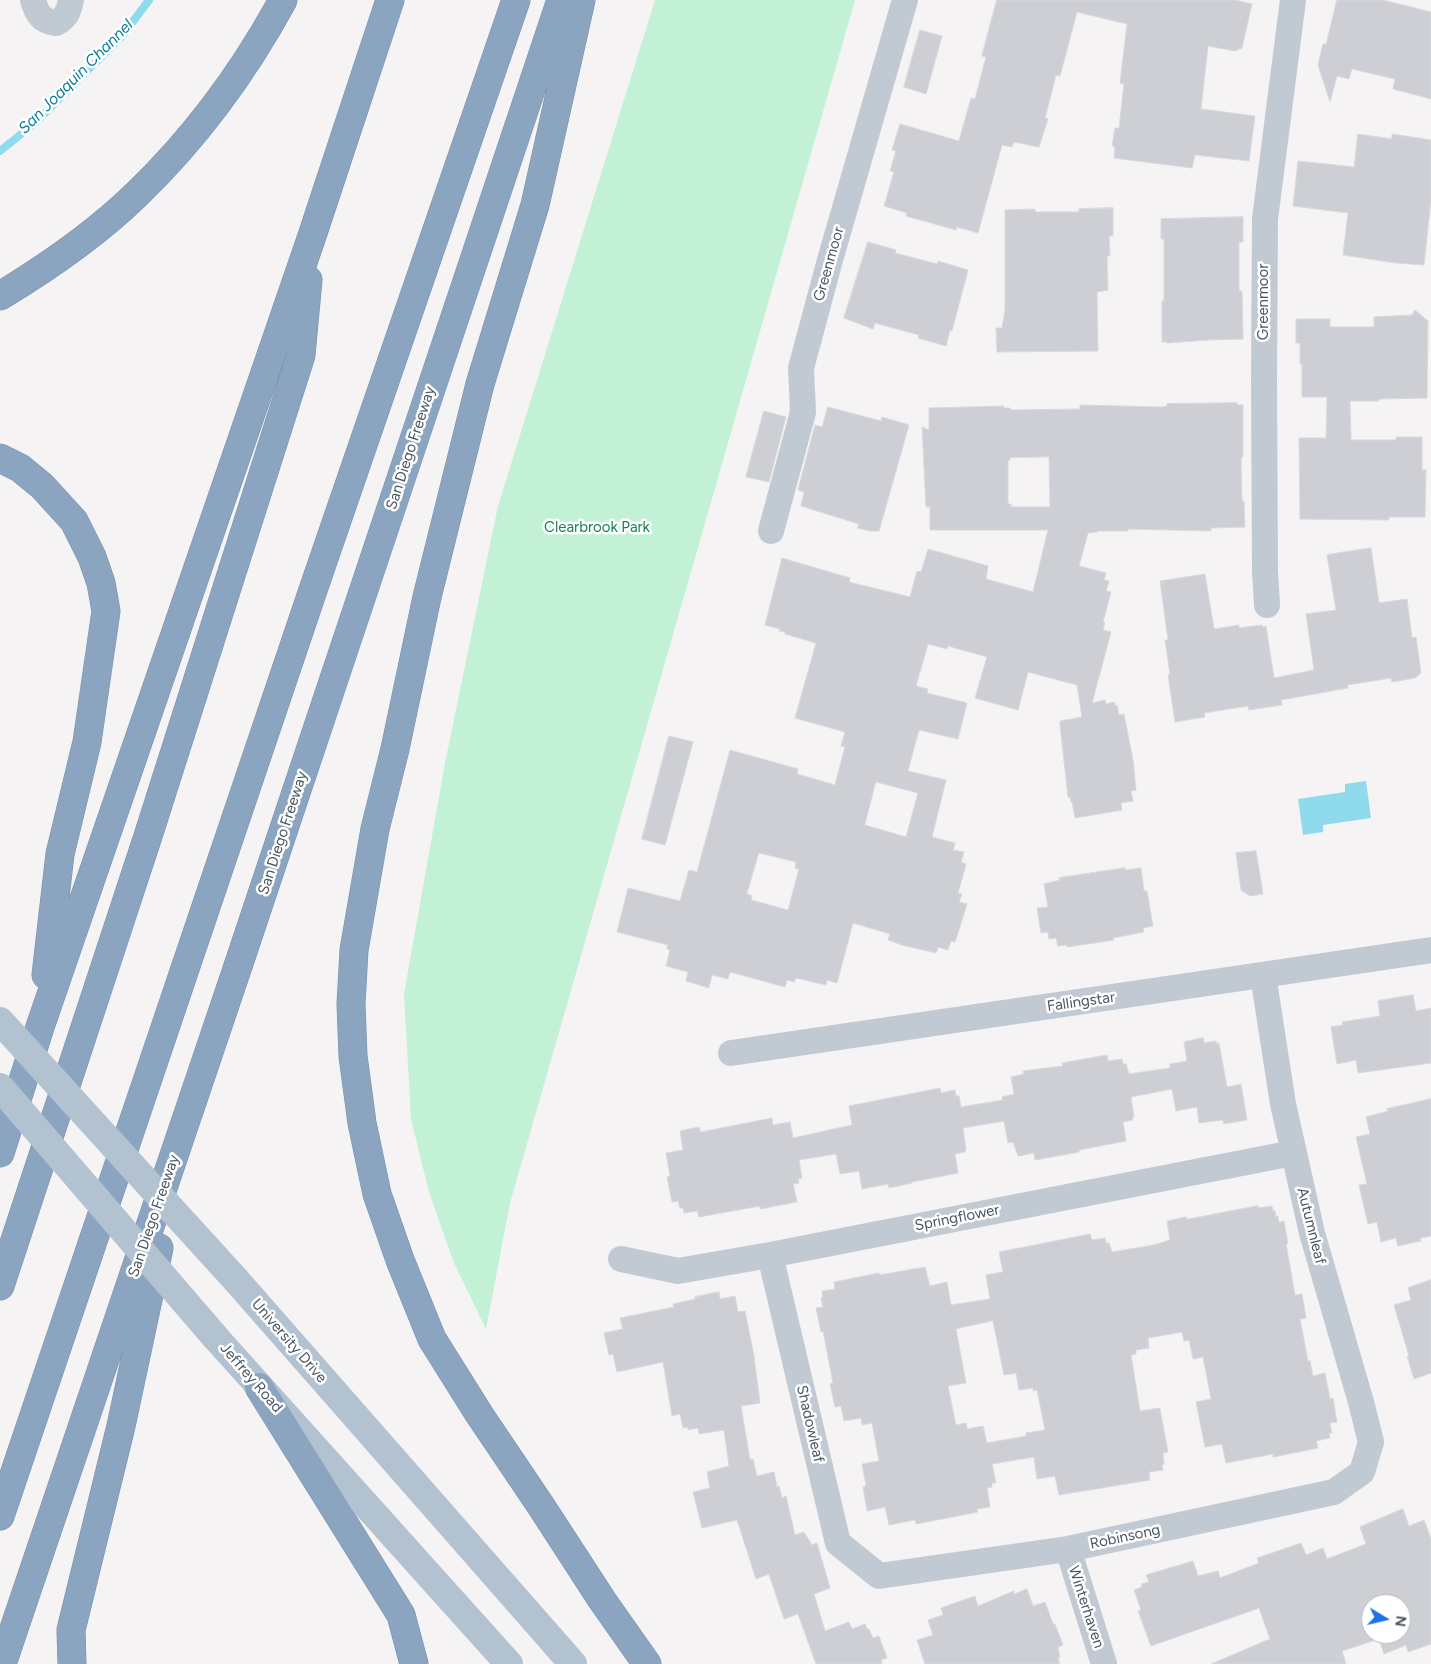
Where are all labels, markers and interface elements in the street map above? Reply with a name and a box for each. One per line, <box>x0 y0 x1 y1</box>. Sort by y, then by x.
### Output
water label: San Joaquin Channel <box>15 16 137 138</box>
street label: Greenmoor <box>810 225 848 303</box>
street label: Greenmoor <box>1255 264 1273 340</box>
street label: San Diego Freeway <box>383 384 439 512</box>
park label: Clearbrook Park <box>544 519 650 537</box>
street label: San Diego Freeway <box>255 769 311 897</box>
street label: Fallingstar <box>1046 988 1116 1016</box>
street label: San Diego Freeway <box>125 1152 183 1280</box>
street label: Autumnleaf <box>1293 1186 1329 1266</box>
street label: Springflower <box>913 1201 1001 1235</box>
street label: University Drive <box>248 1295 330 1387</box>
street label: Jeffrey Road <box>216 1340 286 1416</box>
street label: Shadowleaf <box>792 1384 828 1464</box>
street label: Robinsong <box>1088 1521 1162 1553</box>
street label: Winterhaven <box>1064 1564 1108 1650</box>
north arrow <box>1361 1594 1411 1644</box>
text: N <box>1391 1615 1410 1628</box>

